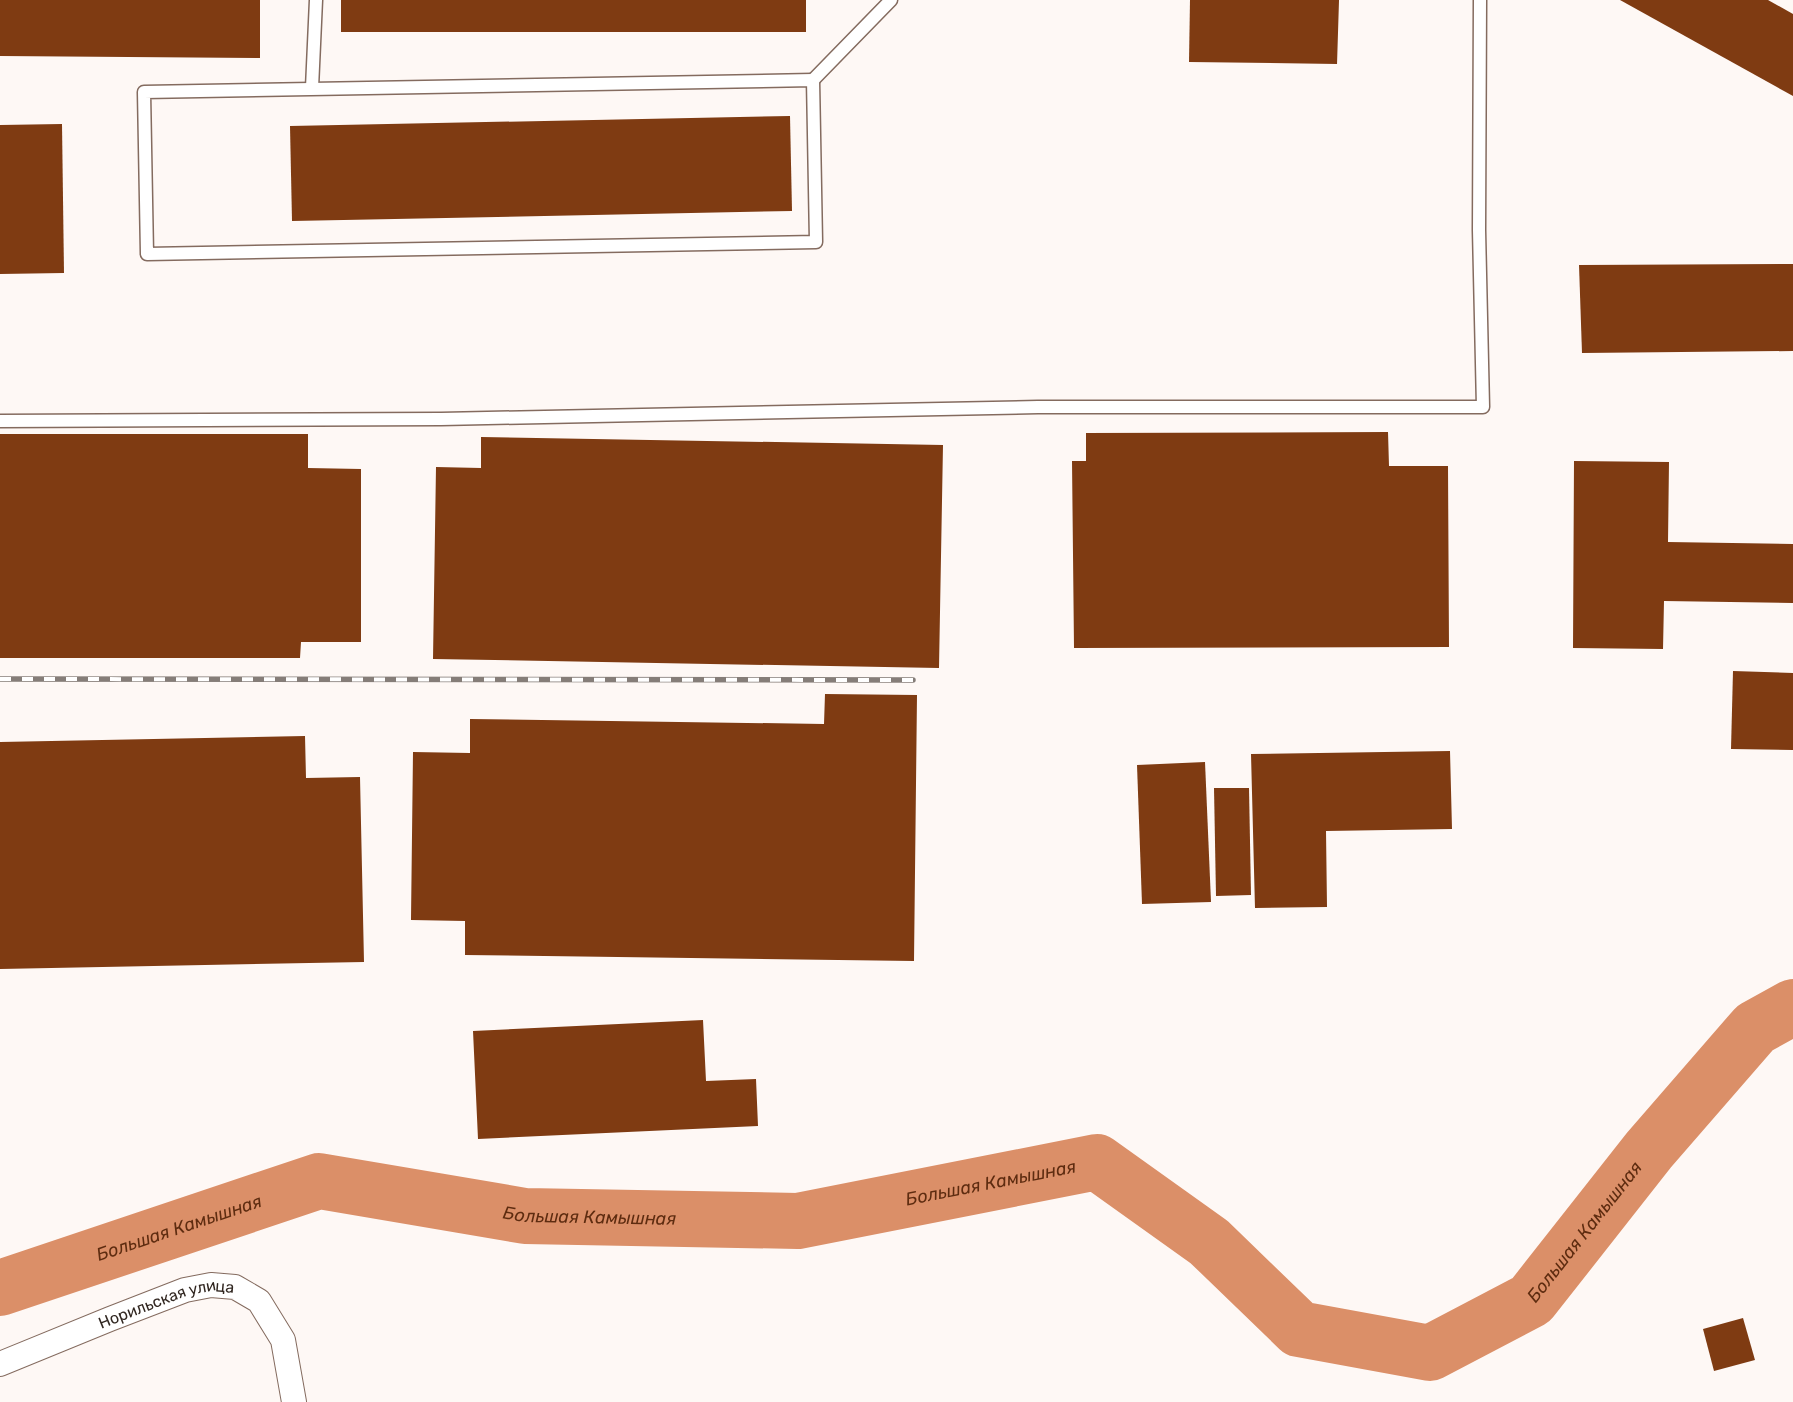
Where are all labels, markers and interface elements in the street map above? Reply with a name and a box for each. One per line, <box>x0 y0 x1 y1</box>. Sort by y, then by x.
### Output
water label: Большая Камышная <box>904 1155 1078 1210</box>
water label: Большая Камышная <box>1522 1157 1647 1307</box>
water label: Большая Камышная <box>94 1190 265 1266</box>
water label: Большая Камышная <box>502 1201 676 1230</box>
street label: Норильская улица <box>95 1275 235 1332</box>

